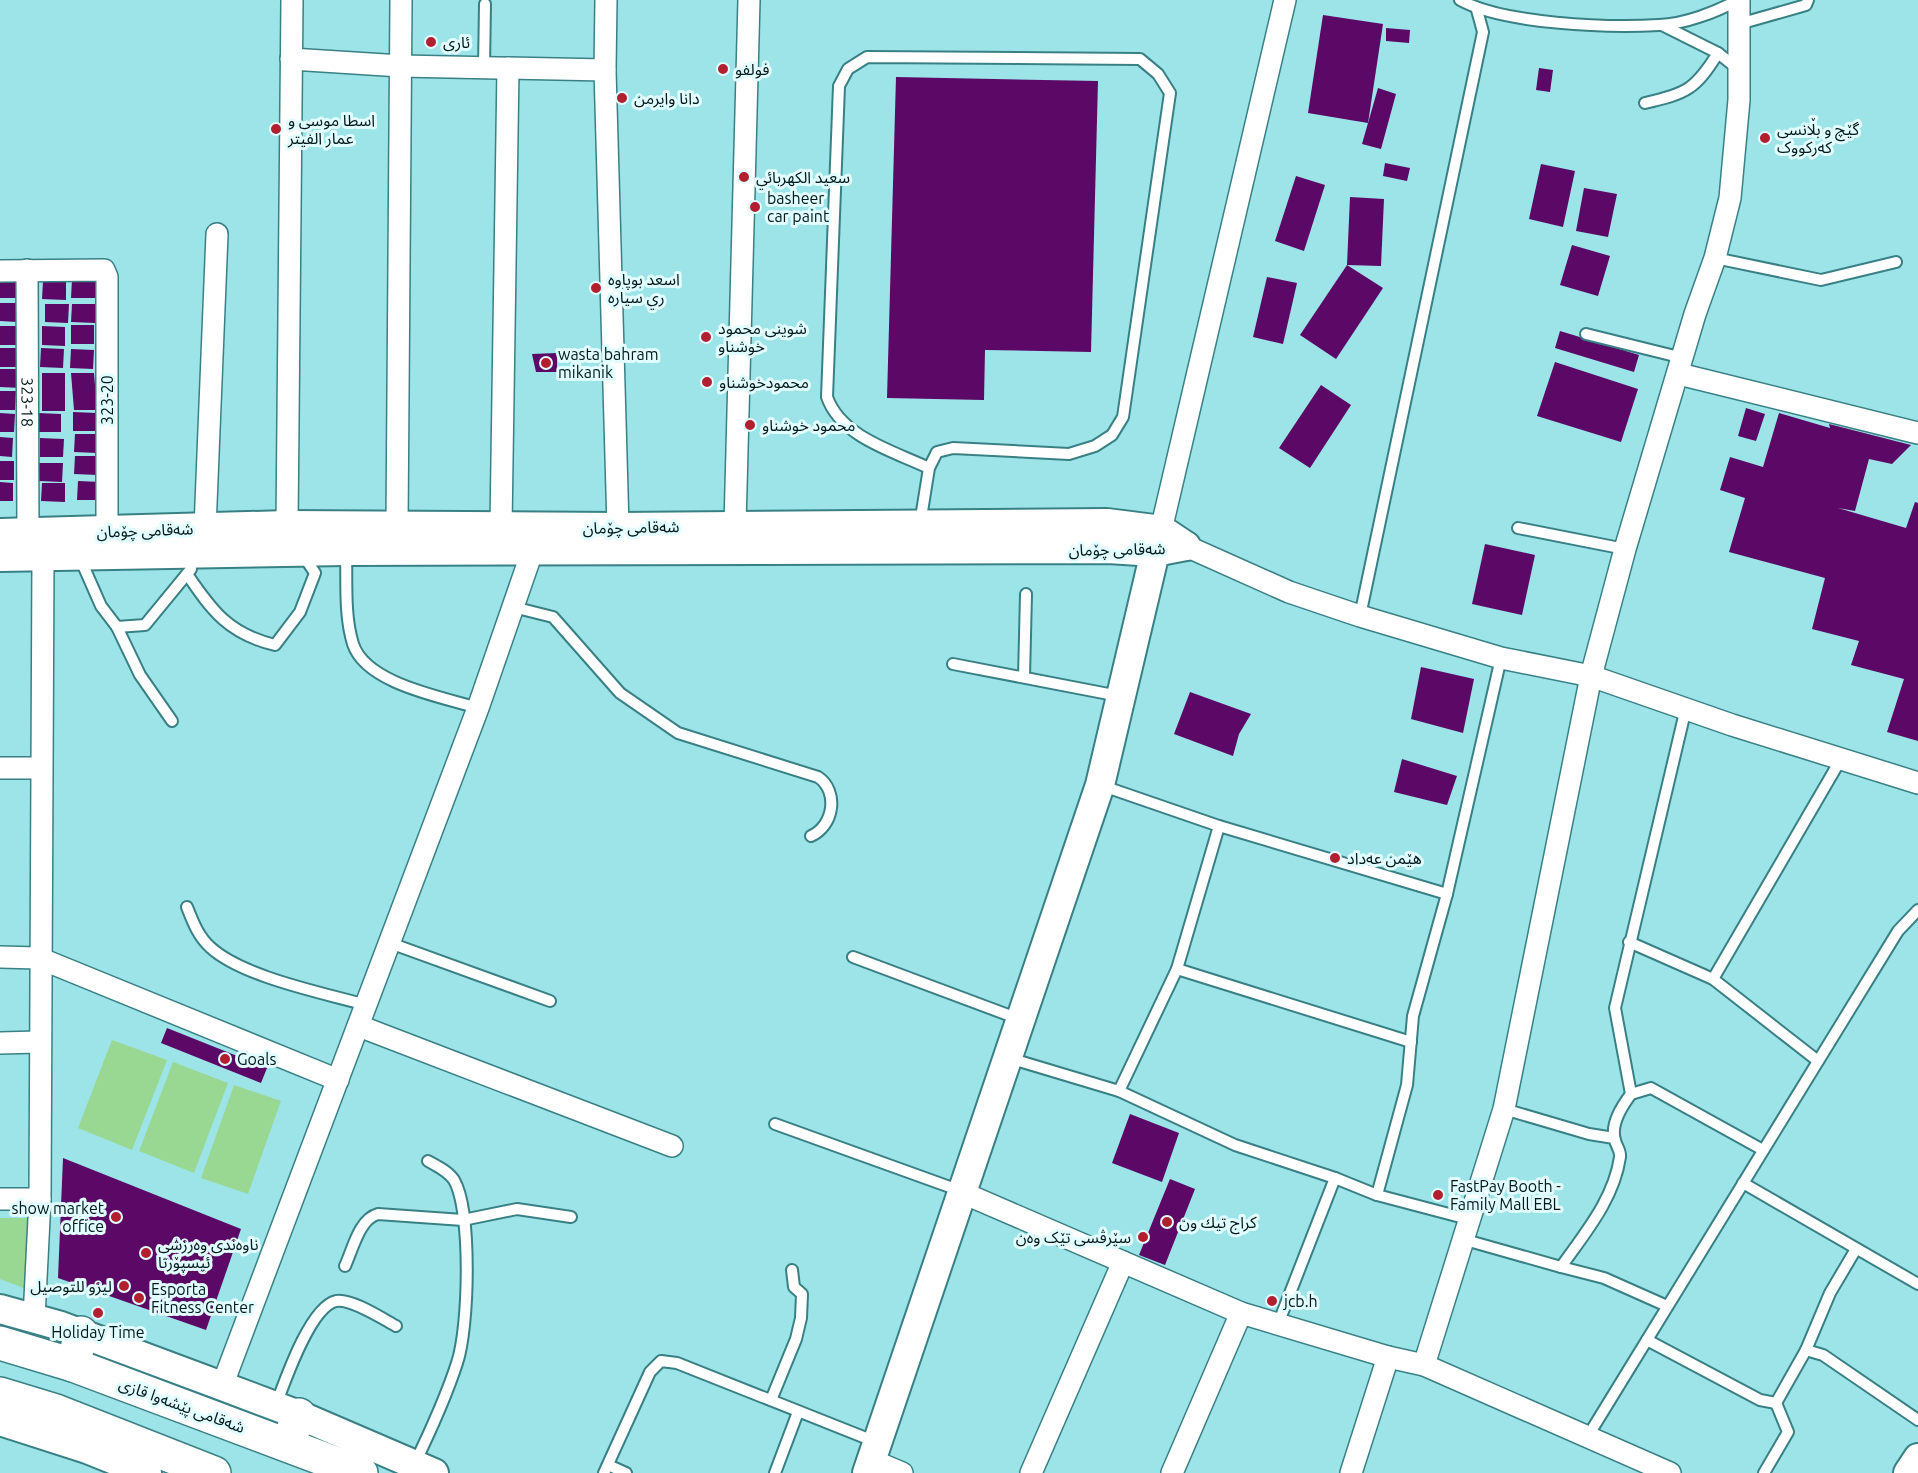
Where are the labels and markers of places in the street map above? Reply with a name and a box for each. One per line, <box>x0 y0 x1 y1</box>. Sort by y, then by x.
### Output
place label: ئارى <box>443 33 470 52</box>
marker: ئارى <box>424 35 438 49</box>
place label: فولفو <box>735 60 769 79</box>
marker: فولفو <box>716 62 730 76</box>
place label: دانا وایرمن <box>634 89 700 108</box>
marker: دانا وایرمن <box>615 91 629 105</box>
place label: اسطا موسى و عمار الفيتر <box>287 111 375 148</box>
place label: گێچ و بڵانسی کەرکووک <box>1777 117 1860 157</box>
marker: اسطا موسى و عمار الفيتر <box>269 122 283 136</box>
marker: گێچ و بڵانسی کەرکووک <box>1758 131 1772 145</box>
place label: سعيد الكهربائي <box>756 168 850 190</box>
marker: سعيد الكهربائي <box>737 170 751 184</box>
place label: basheer car paint <box>767 189 830 225</box>
marker: basheer car paint <box>748 200 762 214</box>
place label: اسعد بوپاوه ري سياره <box>608 270 680 310</box>
marker: اسعد بوپاوه ري سياره <box>589 281 603 295</box>
place label: شوينى محمود خوشناو <box>718 319 807 356</box>
marker: شوينى محمود خوشناو <box>699 330 713 344</box>
place label: wasta bahram mikanik <box>558 345 659 381</box>
marker: wasta bahram mikanik <box>539 356 553 370</box>
place label: محمودخوشناو <box>719 373 809 392</box>
marker: محمودخوشناو <box>700 375 714 389</box>
place label: محمود خوشناو <box>762 416 856 435</box>
marker: محمود خوشناو <box>743 418 757 432</box>
place label: هێمن عەداد <box>1347 849 1422 868</box>
marker: هێمن عەداد <box>1328 851 1342 865</box>
place label: Goals <box>237 1050 276 1068</box>
marker: Goals <box>218 1052 232 1066</box>
place label: FastPay Booth - Family Mall EBL <box>1450 1177 1561 1213</box>
marker: FastPay Booth - Family Mall EBL <box>1431 1188 1445 1202</box>
place label: show market office <box>11 1199 105 1235</box>
marker: show market office <box>109 1210 123 1224</box>
place label: كراج تيك ون <box>1179 1213 1257 1235</box>
marker: كراج تيك ون <box>1160 1215 1174 1229</box>
place label: سێرڤسی تێک وەن <box>1016 1228 1131 1247</box>
marker: سێرڤسی تێک وەن <box>1136 1230 1150 1244</box>
place label: ناوەندی وەرزشی ئیسپۆرتا <box>158 1235 258 1273</box>
marker: ناوەندی وەرزشی ئیسپۆرتا <box>139 1246 153 1260</box>
place label: ليزو للتوصيل <box>30 1277 112 1296</box>
marker: ليزو للتوصيل <box>117 1279 131 1293</box>
place label: Esporta Fitness Center <box>151 1280 254 1316</box>
marker: Esporta Fitness Center <box>132 1291 146 1305</box>
place label: jcb.h <box>1282 1292 1318 1310</box>
marker: jcb.h <box>1265 1294 1279 1308</box>
marker: Holiday Time <box>91 1306 105 1320</box>
place label: Holiday Time <box>51 1323 145 1341</box>

